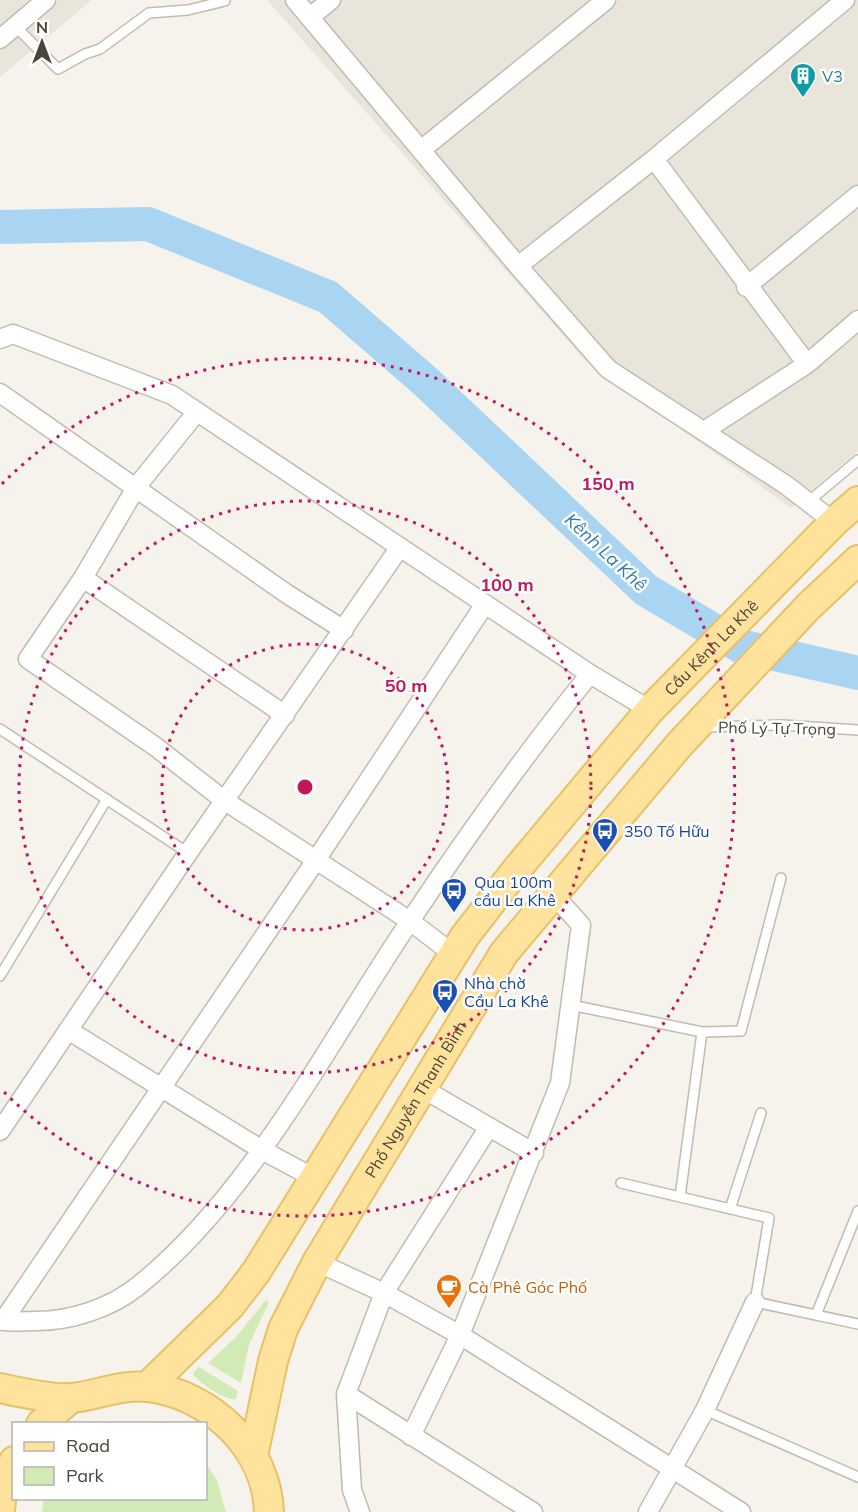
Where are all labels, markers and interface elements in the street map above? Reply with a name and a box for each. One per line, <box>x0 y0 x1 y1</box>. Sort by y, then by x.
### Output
north arrow <box>12 12 72 72</box>
text: N <box>36 17 48 37</box>
building icon: V3 <box>788 61 818 99</box>
place label: V3 <box>822 66 843 86</box>
text: 150 m <box>581 472 635 495</box>
water label: Kênh La Khê <box>560 508 652 596</box>
text: 100 m <box>480 573 534 596</box>
street label: Cầu Kênh La Khê <box>660 595 763 700</box>
text: 50 m <box>385 674 427 697</box>
street label: Phố Lý Tự Trọng <box>718 717 836 739</box>
centre of rings <box>295 777 315 797</box>
bus stop icon: 350 Tố Hữu <box>590 816 620 854</box>
place label: 350 Tố Hữu <box>624 821 709 841</box>
place label: Qua 100m cầu La Khê <box>474 872 556 910</box>
bus stop icon: Qua 100m cầu La Khê <box>439 876 469 914</box>
place label: Nhà chờ Cầu La Khê <box>464 973 549 1011</box>
bus stop icon: Nhà chờ Cầu La Khê <box>430 977 460 1015</box>
street label: Phố Nguyễn Thanh Bình <box>360 1017 471 1181</box>
cafe icon: Cà Phê Góc Phố <box>434 1272 464 1310</box>
place label: Cà Phê Góc Phố <box>468 1277 587 1297</box>
legend <box>12 1422 207 1500</box>
text: Road <box>66 1434 110 1457</box>
text: Park <box>66 1464 105 1487</box>

